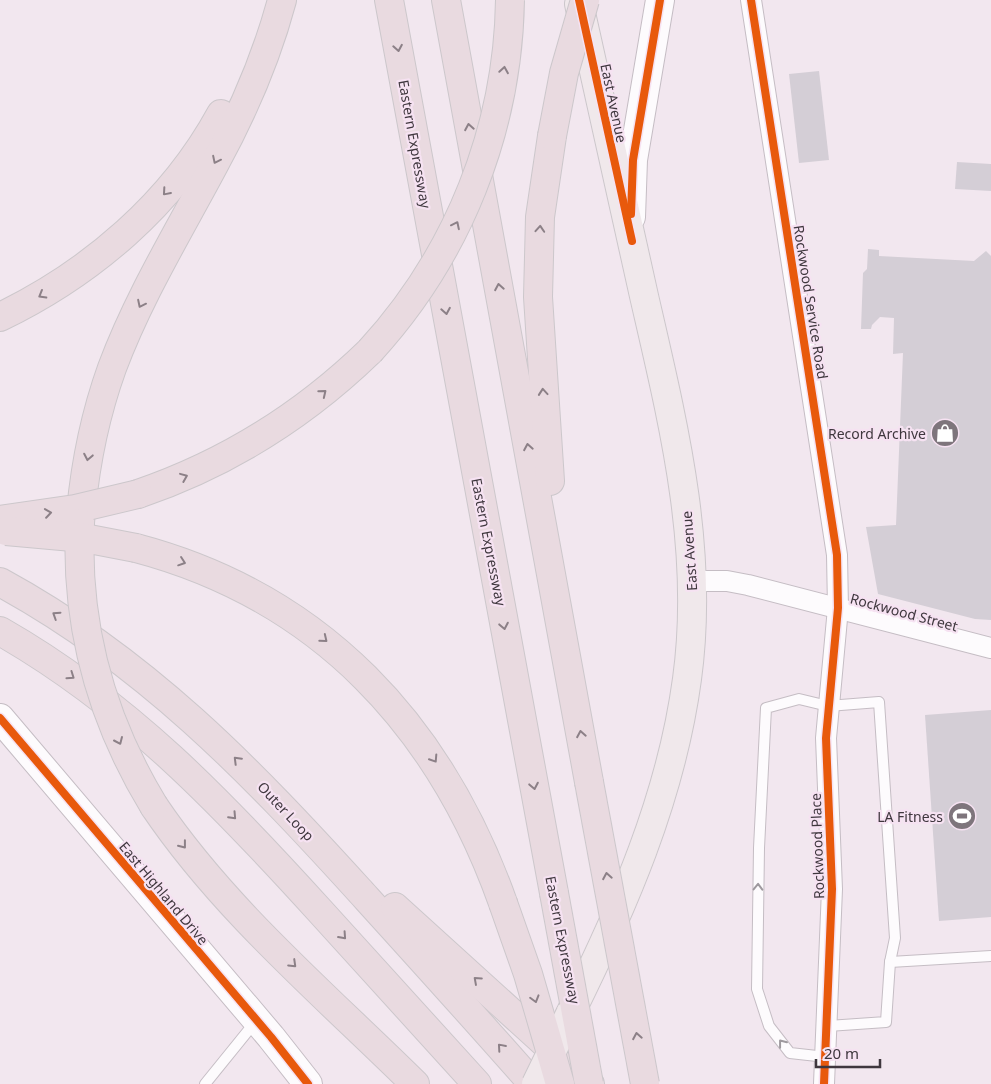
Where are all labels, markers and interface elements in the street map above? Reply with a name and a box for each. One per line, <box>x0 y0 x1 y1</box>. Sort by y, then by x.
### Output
one-way arrow <box>392 44 402 52</box>
street label: East Avenue <box>596 62 632 144</box>
one-way arrow <box>498 66 508 75</box>
street label: Eastern Expressway <box>394 78 436 210</box>
one-way arrow <box>465 123 475 131</box>
one-way arrow <box>212 155 222 164</box>
one-way arrow <box>163 186 172 195</box>
one-way arrow <box>450 221 460 230</box>
street label: Rockwood Service Road <box>789 224 833 380</box>
one-way arrow <box>534 225 545 233</box>
one-way arrow <box>494 282 504 291</box>
one-way arrow <box>38 289 47 299</box>
one-way arrow <box>137 299 147 308</box>
one-way arrow <box>440 307 451 315</box>
one-way arrow <box>538 387 549 395</box>
one-way arrow <box>317 390 326 399</box>
shop icon: Record Archive <box>930 418 960 448</box>
place label: Record Archive <box>828 424 926 443</box>
one-way arrow <box>523 442 534 451</box>
one-way arrow <box>83 452 94 461</box>
one-way arrow <box>179 472 188 483</box>
street label: Eastern Expressway <box>467 476 511 608</box>
one-way arrow <box>45 508 53 519</box>
street label: East Avenue <box>677 510 701 592</box>
one-way arrow <box>178 557 186 567</box>
street label: Rockwood Street <box>848 589 960 635</box>
one-way arrow <box>53 612 62 621</box>
one-way arrow <box>499 621 509 630</box>
one-way arrow <box>318 634 327 642</box>
one-way arrow <box>65 670 74 679</box>
one-way arrow <box>576 730 586 738</box>
one-way arrow <box>113 736 123 745</box>
one-way arrow <box>427 754 437 763</box>
one-way arrow <box>234 757 243 766</box>
street label: Outer Loop <box>254 777 318 845</box>
one-way arrow <box>528 781 539 790</box>
street label: Rockwood Place <box>806 793 828 899</box>
sports icon: LA Fitness <box>947 801 977 831</box>
place label: LA Fitness <box>877 807 943 826</box>
one-way arrow <box>227 811 236 820</box>
street label: East Highland Drive <box>115 837 213 949</box>
one-way arrow <box>177 839 186 849</box>
one-way arrow <box>602 872 612 881</box>
street label: Eastern Expressway <box>541 874 585 1006</box>
one-way arrow <box>753 883 763 890</box>
one-way arrow <box>337 931 346 940</box>
one-way arrow <box>287 959 296 968</box>
one-way arrow <box>473 977 482 986</box>
one-way arrow <box>530 994 540 1002</box>
one-way arrow <box>632 1032 642 1040</box>
scale bar <box>816 1036 880 1068</box>
one-way arrow <box>779 1039 788 1049</box>
text: 20 m <box>824 1043 859 1063</box>
one-way arrow <box>498 1044 507 1053</box>

